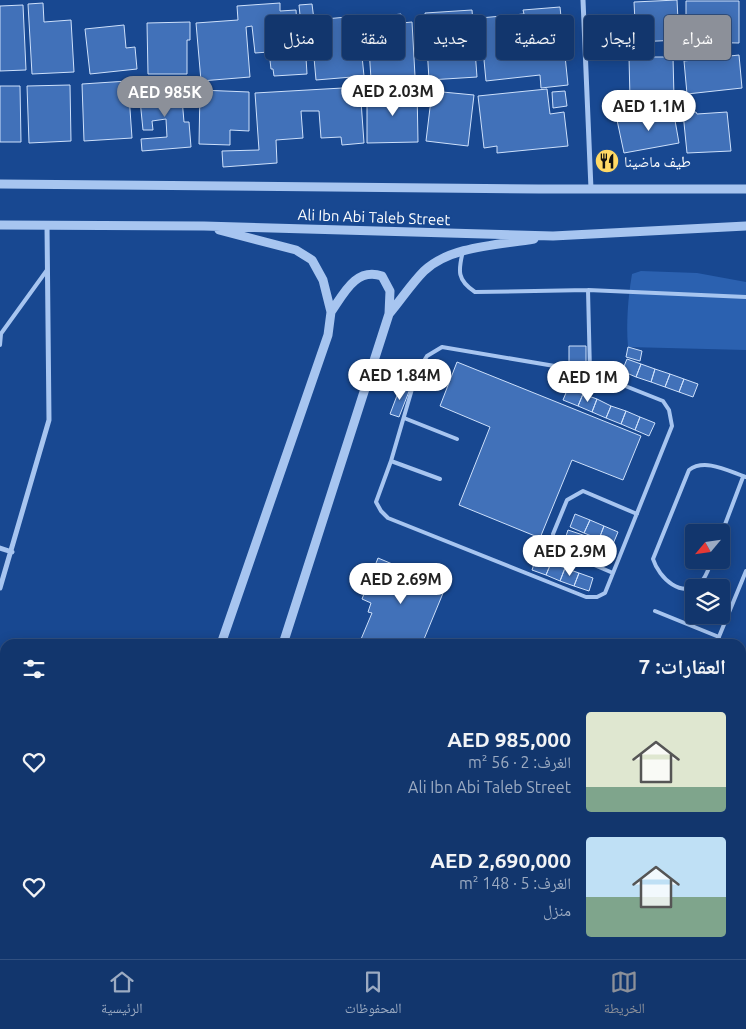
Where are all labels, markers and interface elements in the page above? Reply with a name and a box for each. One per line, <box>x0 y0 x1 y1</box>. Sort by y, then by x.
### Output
chip: منزل <box>265 15 332 60</box>
chip: شقة <box>342 15 405 60</box>
chip: جديد <box>415 15 486 60</box>
chip: تصفية <box>496 15 574 60</box>
chip: إيجار <box>584 15 654 60</box>
chip: شراء <box>664 15 731 60</box>
pin: AED 2.03M <box>336 74 450 117</box>
pin: AED 985K <box>113 76 217 118</box>
text: AED 2.03M <box>352 82 434 100</box>
text: AED 985K <box>128 83 202 101</box>
pin: AED 1.1M <box>597 90 701 132</box>
text: AED 1.1M <box>613 97 685 115</box>
restaurant icon: طيف ماضينا <box>594 148 620 174</box>
place label: طيف ماضينا <box>624 153 691 170</box>
street label: Ali Ibn Abi Taleb Street <box>297 206 451 228</box>
pin: AED 1.84M <box>343 358 457 401</box>
pin: AED 1M <box>547 360 629 403</box>
text: AED 1.84M <box>359 366 441 384</box>
text: AED 1M <box>558 368 618 386</box>
north arrow <box>685 524 730 569</box>
map controls <box>685 524 730 624</box>
pin: AED 2.9M <box>518 534 622 577</box>
text: AED 2.9M <box>534 542 606 560</box>
pin: AED 2.69M <box>344 562 458 605</box>
text: AED 2.69M <box>360 570 442 588</box>
button: layers <box>685 579 730 624</box>
text: العقارات: 7 <box>639 654 726 678</box>
icon: filters <box>20 655 48 683</box>
text: AED 985,000 <box>447 727 571 751</box>
icon: home <box>626 732 686 792</box>
icon: heart <box>20 748 48 776</box>
text: الغرف: 2 · 56 m² <box>468 753 571 771</box>
text: Ali Ibn Abi Taleb Street <box>408 778 571 796</box>
text: AED 2,690,000 <box>430 848 571 872</box>
icon: home <box>626 857 686 917</box>
icon: heart <box>20 873 48 901</box>
text: الغرف: 5 · 148 m² <box>459 874 571 892</box>
text: منزل <box>543 901 571 919</box>
tab: الرئيسية <box>101 968 143 1022</box>
tab: المحفوظات <box>345 968 402 1022</box>
tab: الخريطة <box>604 968 645 1022</box>

